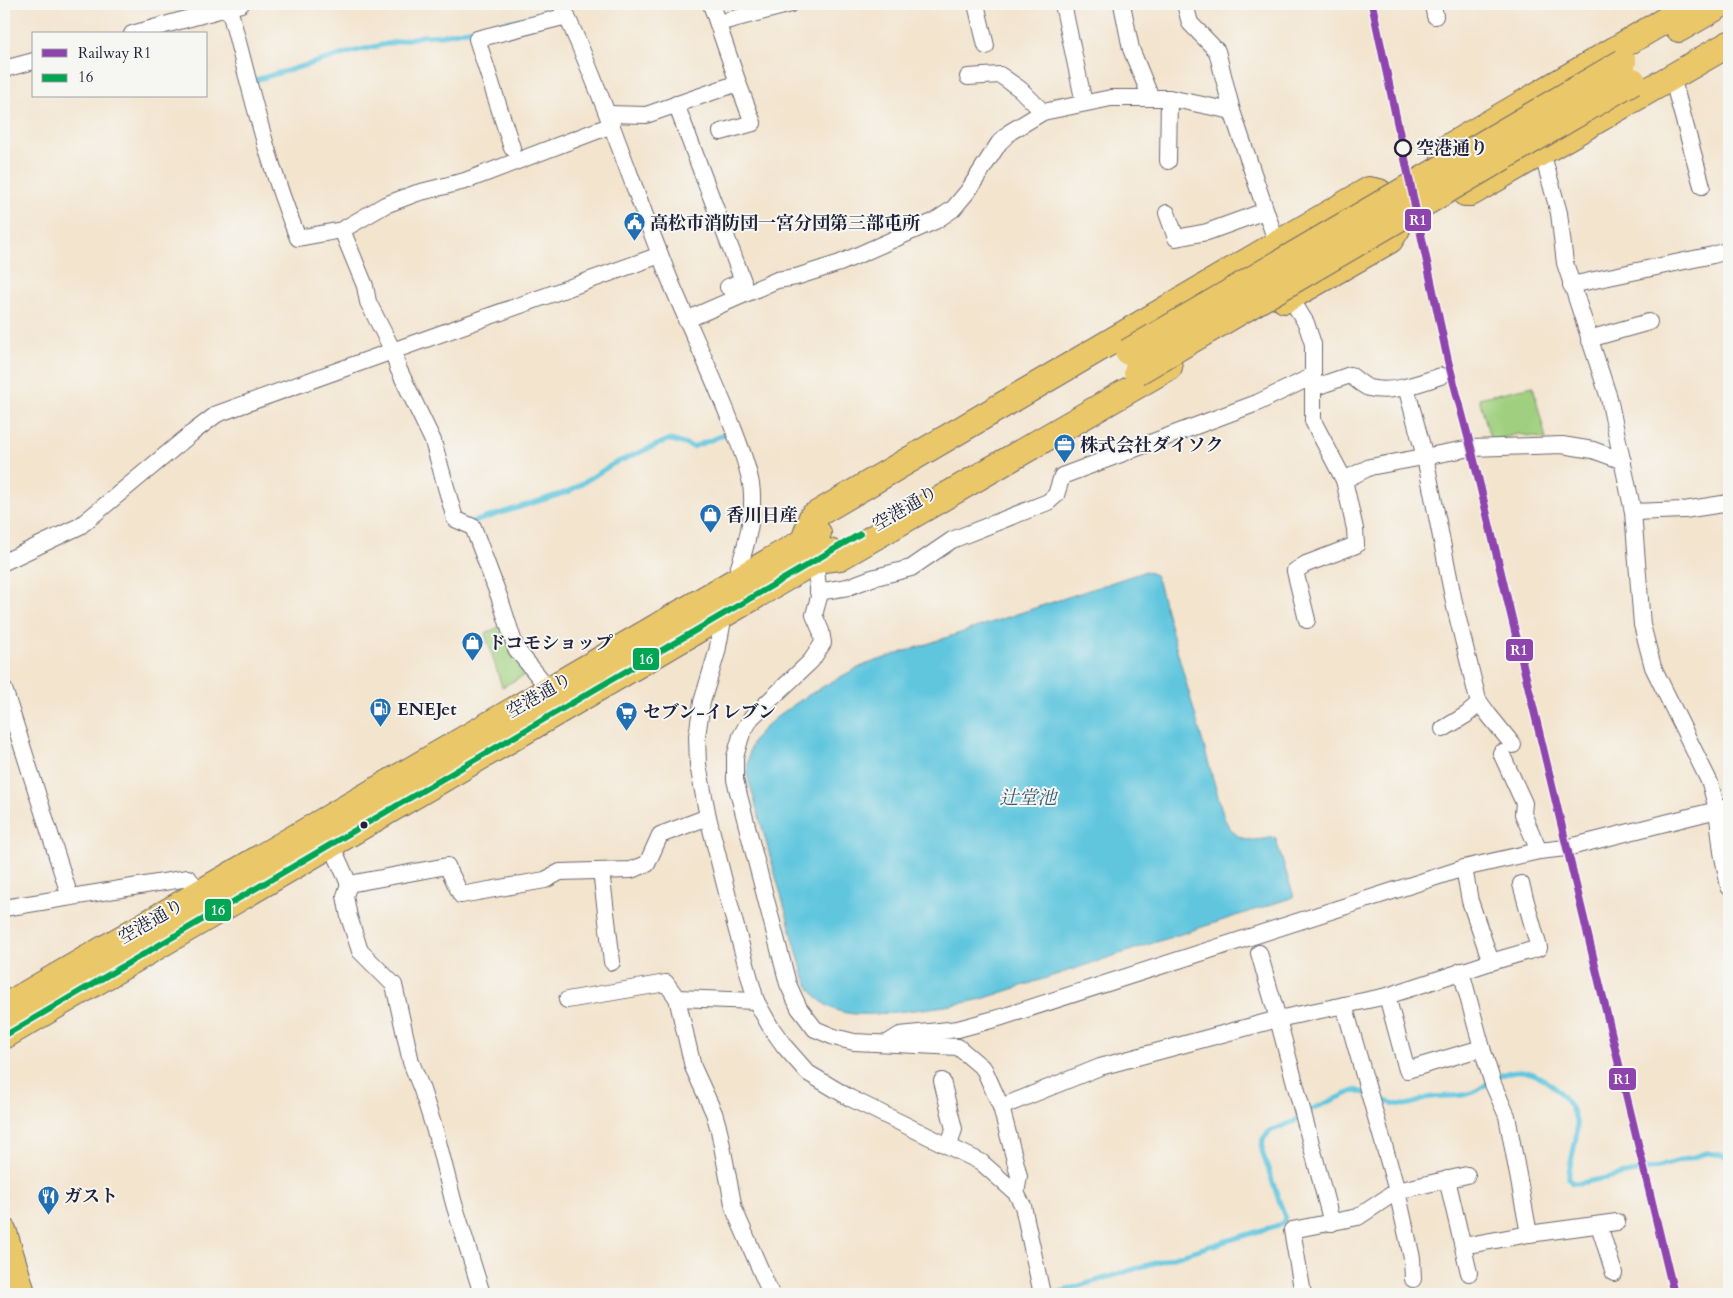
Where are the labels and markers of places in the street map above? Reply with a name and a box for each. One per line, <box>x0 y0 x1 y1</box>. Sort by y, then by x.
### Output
place label: 空港通り <box>1416 136 1488 161</box>
marker: 空港通り <box>1394 139 1412 157</box>
public building icon: 高松市消防団一宮分団第三部屯所 <box>622 211 646 242</box>
place label: 高松市消防団一宮分団第三部屯所 <box>650 211 920 236</box>
office icon: 株式会社ダイソク <box>1052 433 1076 464</box>
place label: 株式会社ダイソク <box>1080 433 1223 458</box>
shop icon: 香川日産 <box>698 503 722 534</box>
place label: 香川日産 <box>726 503 798 528</box>
shop icon: ドコモショップ <box>460 631 484 662</box>
place label: ドコモショップ <box>488 631 613 656</box>
fuel station icon: ENEJet <box>369 697 393 728</box>
place label: ENEJet <box>397 697 457 722</box>
supermarket icon: セブン-イレブン <box>615 700 639 731</box>
place label: セブン-イレブン <box>643 700 776 725</box>
unlabelled marker <box>359 820 369 830</box>
restaurant icon: ガスト <box>36 1184 60 1215</box>
place label: ガスト <box>64 1184 118 1209</box>

